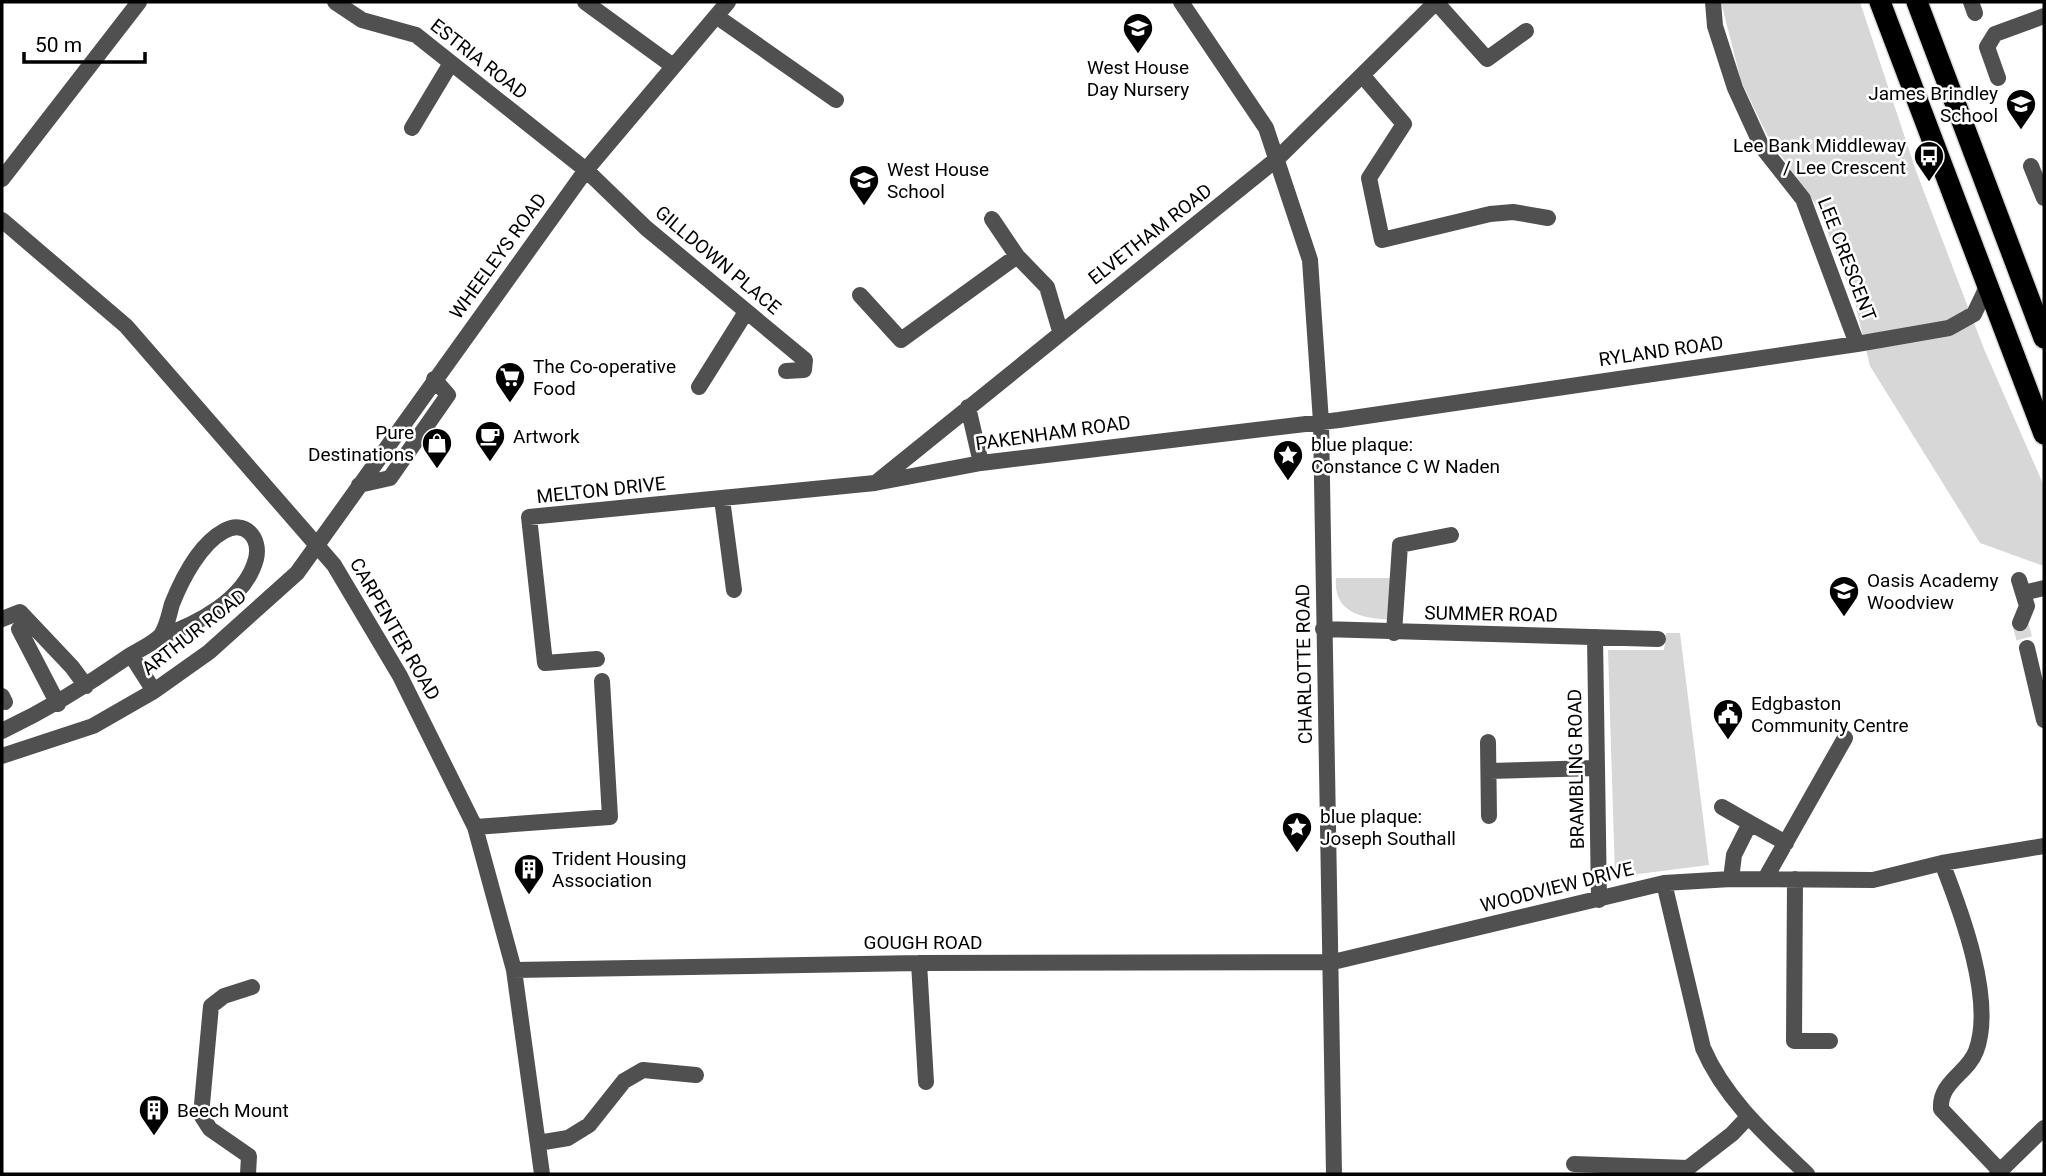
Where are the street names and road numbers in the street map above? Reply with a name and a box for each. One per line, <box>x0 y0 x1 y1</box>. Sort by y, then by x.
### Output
street label: ESTRIA ROAD <box>426 14 532 104</box>
street label: ELVETHAM ROAD <box>1084 179 1216 289</box>
street label: WHEELEYS ROAD <box>445 189 551 323</box>
street label: LEE CRESCENT <box>1813 194 1881 324</box>
street label: GILLDOWN PLACE <box>650 201 786 319</box>
street label: RYLAND ROAD <box>1597 331 1725 371</box>
street label: PAKENHAM ROAD <box>974 411 1132 455</box>
street label: MELTON DRIVE <box>535 472 667 508</box>
street label: CARPENTER ROAD <box>345 554 445 704</box>
street label: ARTHUR ROAD <box>137 584 251 680</box>
street label: CHARLOTTE ROAD <box>1291 584 1317 744</box>
street label: SUMMER ROAD <box>1424 601 1558 627</box>
street label: BRAMBLING ROAD <box>1563 689 1589 849</box>
street label: WOODVIEW DRIVE <box>1478 857 1636 917</box>
street label: GOUGH ROAD <box>864 931 983 954</box>

